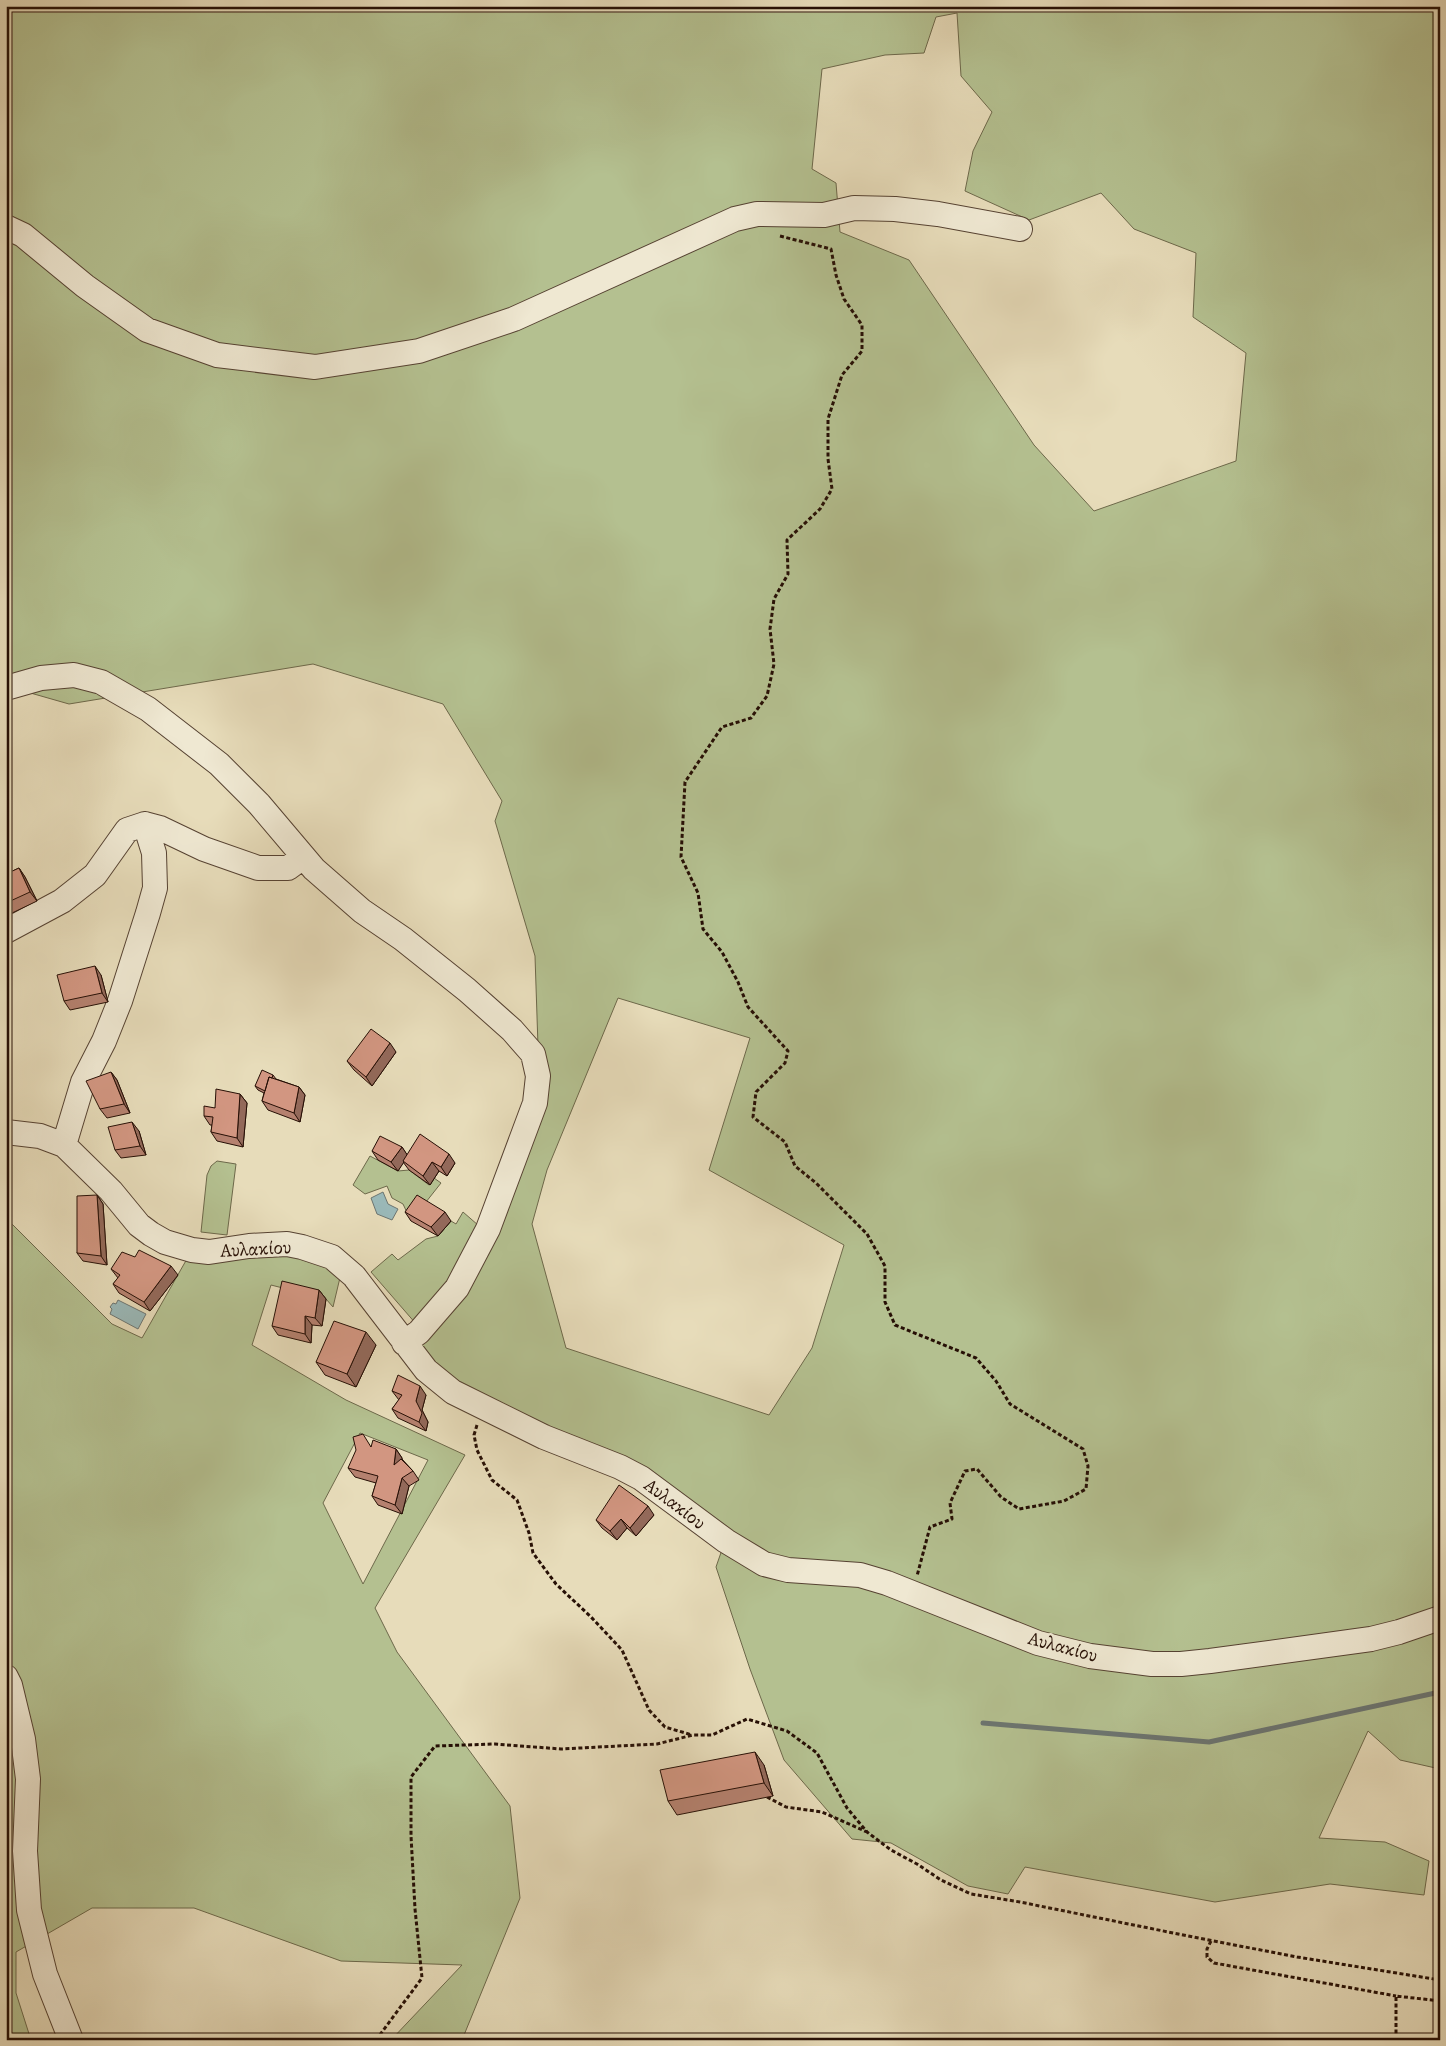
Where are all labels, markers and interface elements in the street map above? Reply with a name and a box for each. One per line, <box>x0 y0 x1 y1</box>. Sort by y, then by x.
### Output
street label: Αυλακίου <box>219 1234 292 1264</box>
street label: Αυλακίου <box>638 1472 711 1536</box>
street label: Αυλακίου <box>1024 1625 1101 1669</box>

